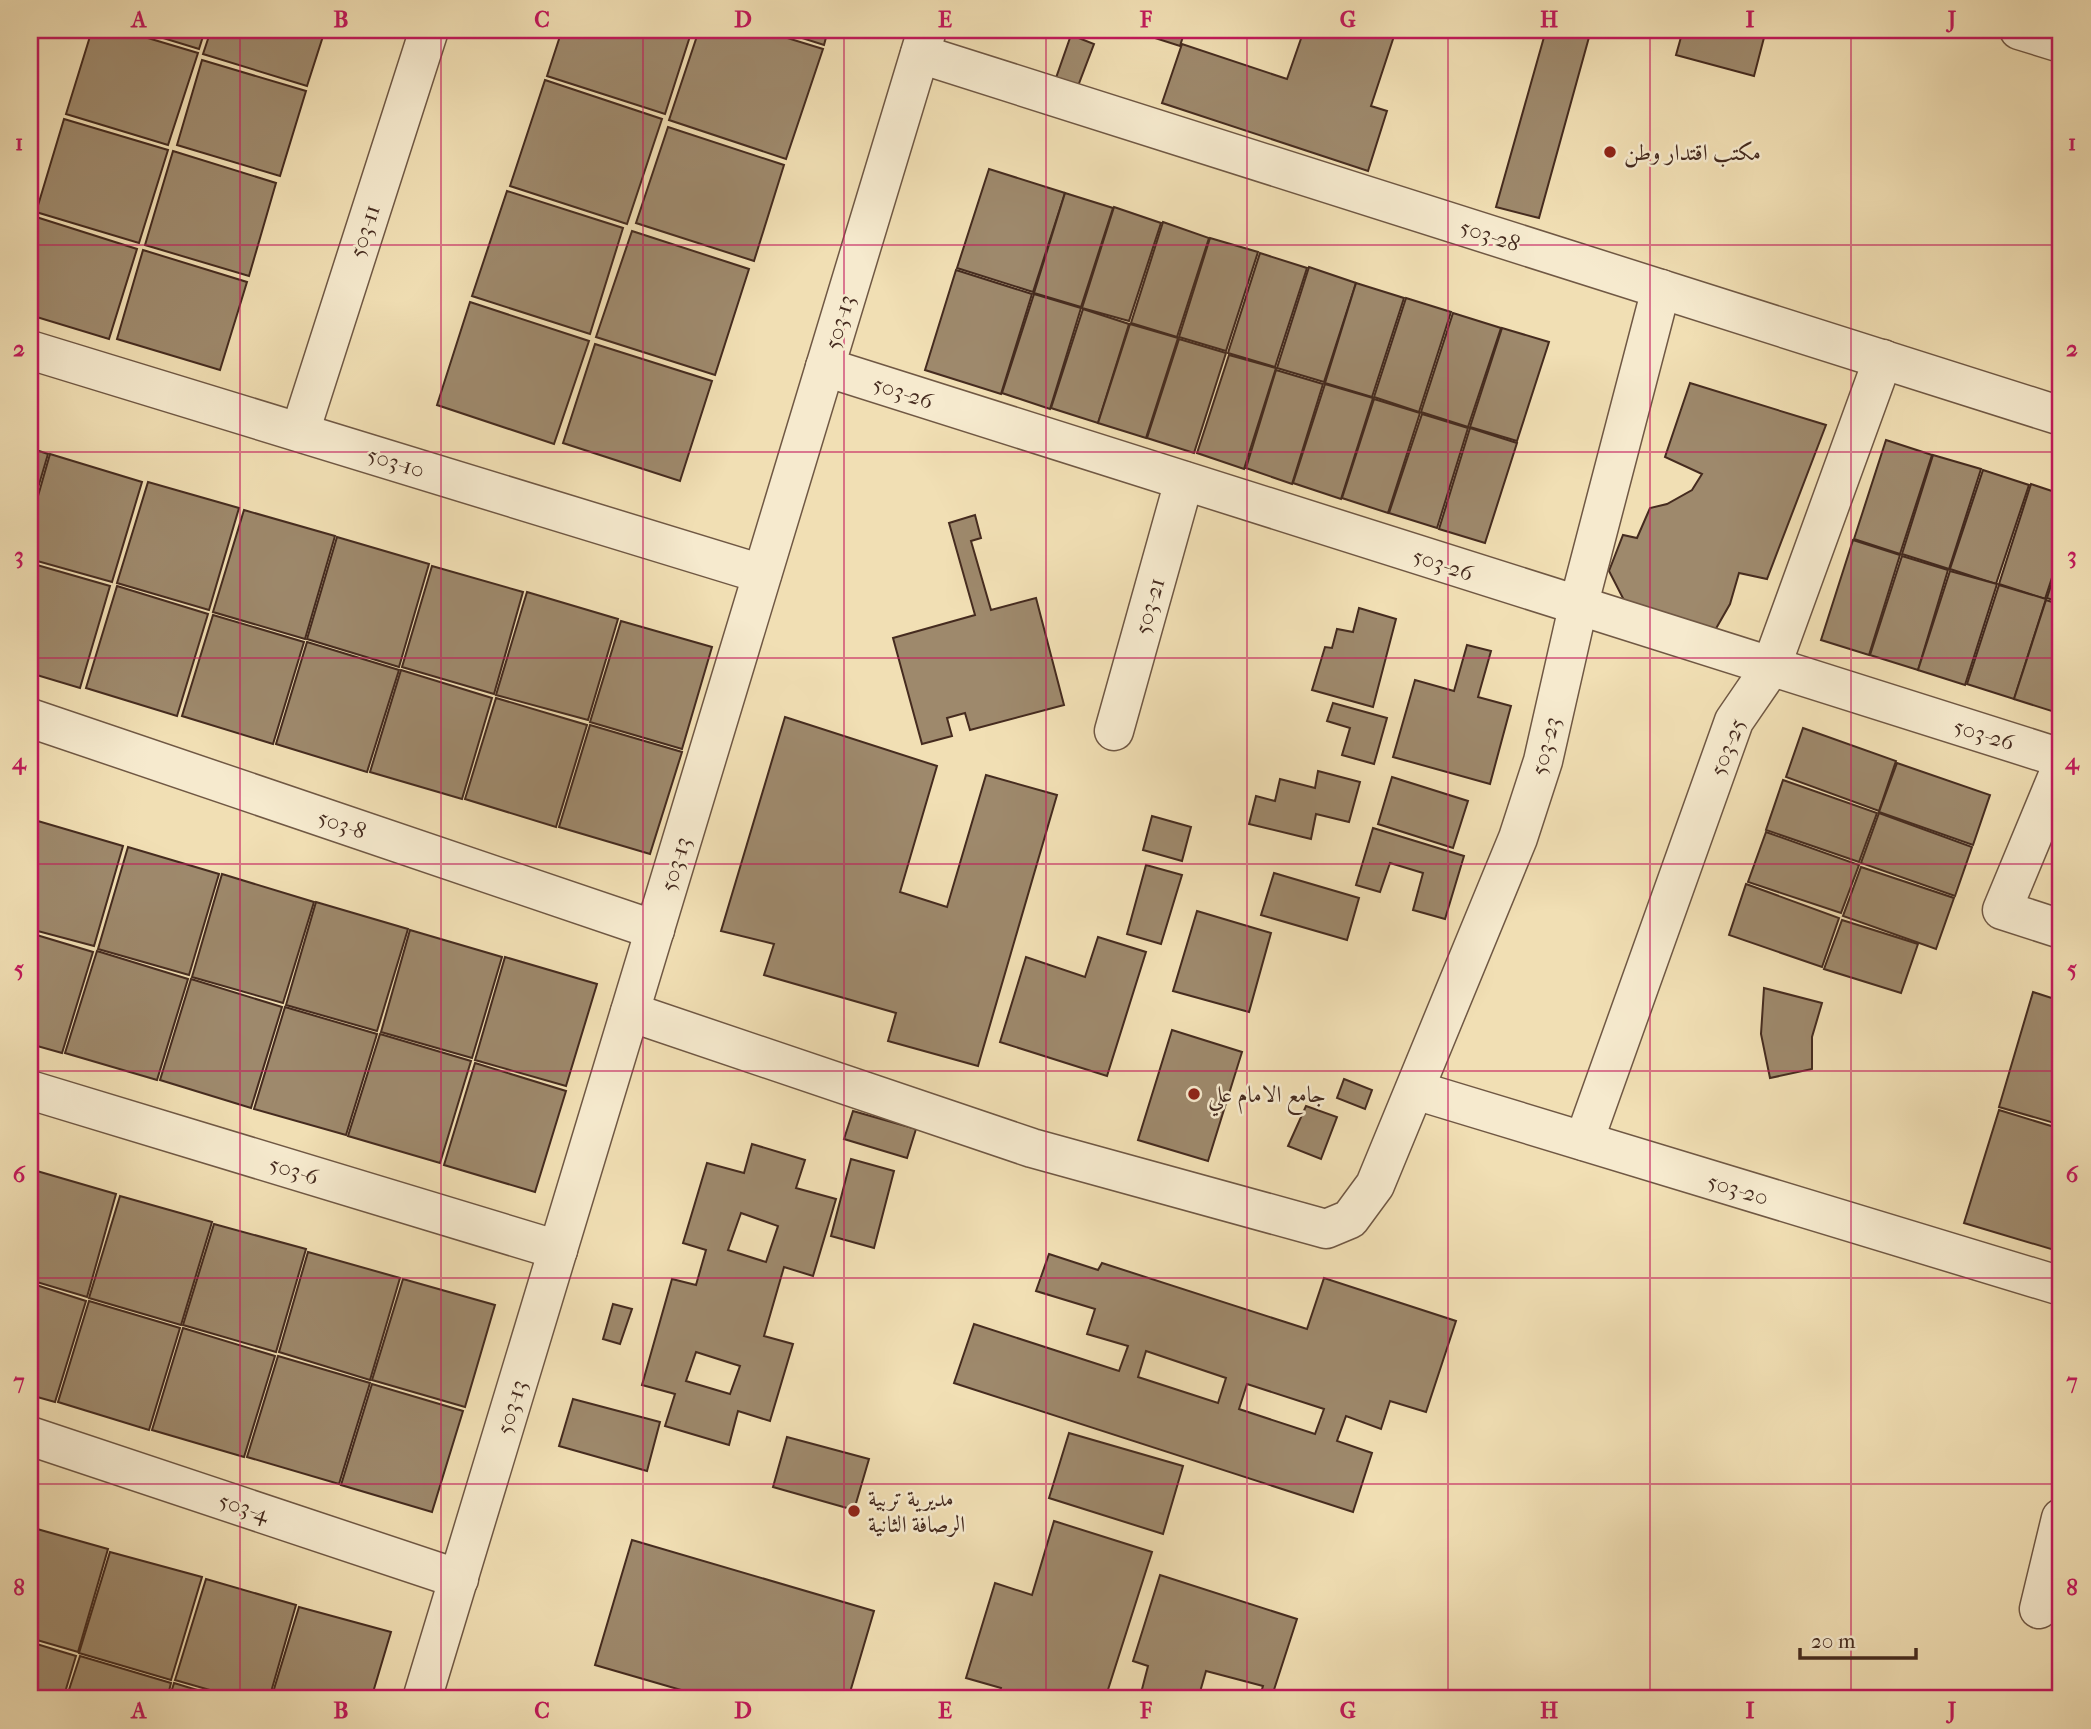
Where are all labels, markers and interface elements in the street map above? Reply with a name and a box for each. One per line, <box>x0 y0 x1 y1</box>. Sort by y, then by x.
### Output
text: A <box>130 6 148 33</box>
text: B <box>334 6 349 33</box>
text: C <box>534 6 550 33</box>
text: D <box>734 6 752 33</box>
text: E <box>938 6 952 33</box>
text: F <box>1139 6 1153 33</box>
text: G <box>1340 6 1356 33</box>
text: H <box>1540 6 1558 33</box>
text: I <box>1746 6 1755 33</box>
text: J <box>1946 6 1957 33</box>
text: 1 <box>15 129 23 156</box>
text: 1 <box>2068 129 2076 156</box>
place label: مكتب اقتدار وطن <box>1624 139 1761 168</box>
marker: مكتب اقتدار وطن <box>1602 144 1618 160</box>
street label: 503-11 <box>343 201 386 261</box>
street label: 503-28 <box>1457 213 1523 258</box>
street label: 503-13 <box>818 292 861 353</box>
text: 2 <box>13 335 25 362</box>
text: 2 <box>2066 335 2078 362</box>
street label: 503-26 <box>869 370 937 415</box>
street label: 503-10 <box>364 441 428 484</box>
text: 3 <box>14 542 24 569</box>
street label: 503-26 <box>1409 542 1477 587</box>
text: 3 <box>2067 542 2077 569</box>
street label: 503-21 <box>1129 575 1170 638</box>
street label: 503-26 <box>1950 712 2018 757</box>
street label: 503-23 <box>1525 714 1566 778</box>
street label: 503-25 <box>1704 714 1751 780</box>
text: 4 <box>11 748 27 775</box>
text: 4 <box>2064 748 2080 775</box>
street label: 503-8 <box>314 804 370 845</box>
street label: 503-13 <box>654 834 697 895</box>
text: 5 <box>14 955 24 982</box>
text: 5 <box>2067 955 2077 982</box>
place label: جامع الامام علي <box>1208 1081 1326 1117</box>
marker: جامع الامام علي <box>1186 1086 1202 1102</box>
street label: 503-6 <box>266 1150 322 1191</box>
text: 6 <box>13 1161 26 1188</box>
text: 6 <box>2066 1161 2079 1188</box>
street label: 503-20 <box>1704 1167 1772 1212</box>
text: 7 <box>12 1368 25 1395</box>
text: 7 <box>2065 1368 2078 1395</box>
street label: 503-13 <box>490 1377 533 1438</box>
place label: مديرية تربية الرصافة الثانية <box>868 1485 965 1538</box>
street label: 503-4 <box>215 1487 274 1529</box>
marker: مديرية تربية الرصافة الثانية <box>846 1503 862 1519</box>
text: 8 <box>13 1574 25 1601</box>
text: 8 <box>2066 1574 2078 1601</box>
scale bar <box>1800 1617 1916 1661</box>
text: 20 m <box>1811 1629 1856 1653</box>
text: A <box>130 1697 148 1724</box>
text: B <box>334 1697 349 1724</box>
text: C <box>534 1697 550 1724</box>
text: D <box>734 1697 752 1724</box>
text: E <box>938 1697 952 1724</box>
text: F <box>1139 1697 1153 1724</box>
text: G <box>1340 1697 1356 1724</box>
text: H <box>1540 1697 1558 1724</box>
text: I <box>1746 1697 1755 1724</box>
text: J <box>1946 1697 1957 1724</box>

